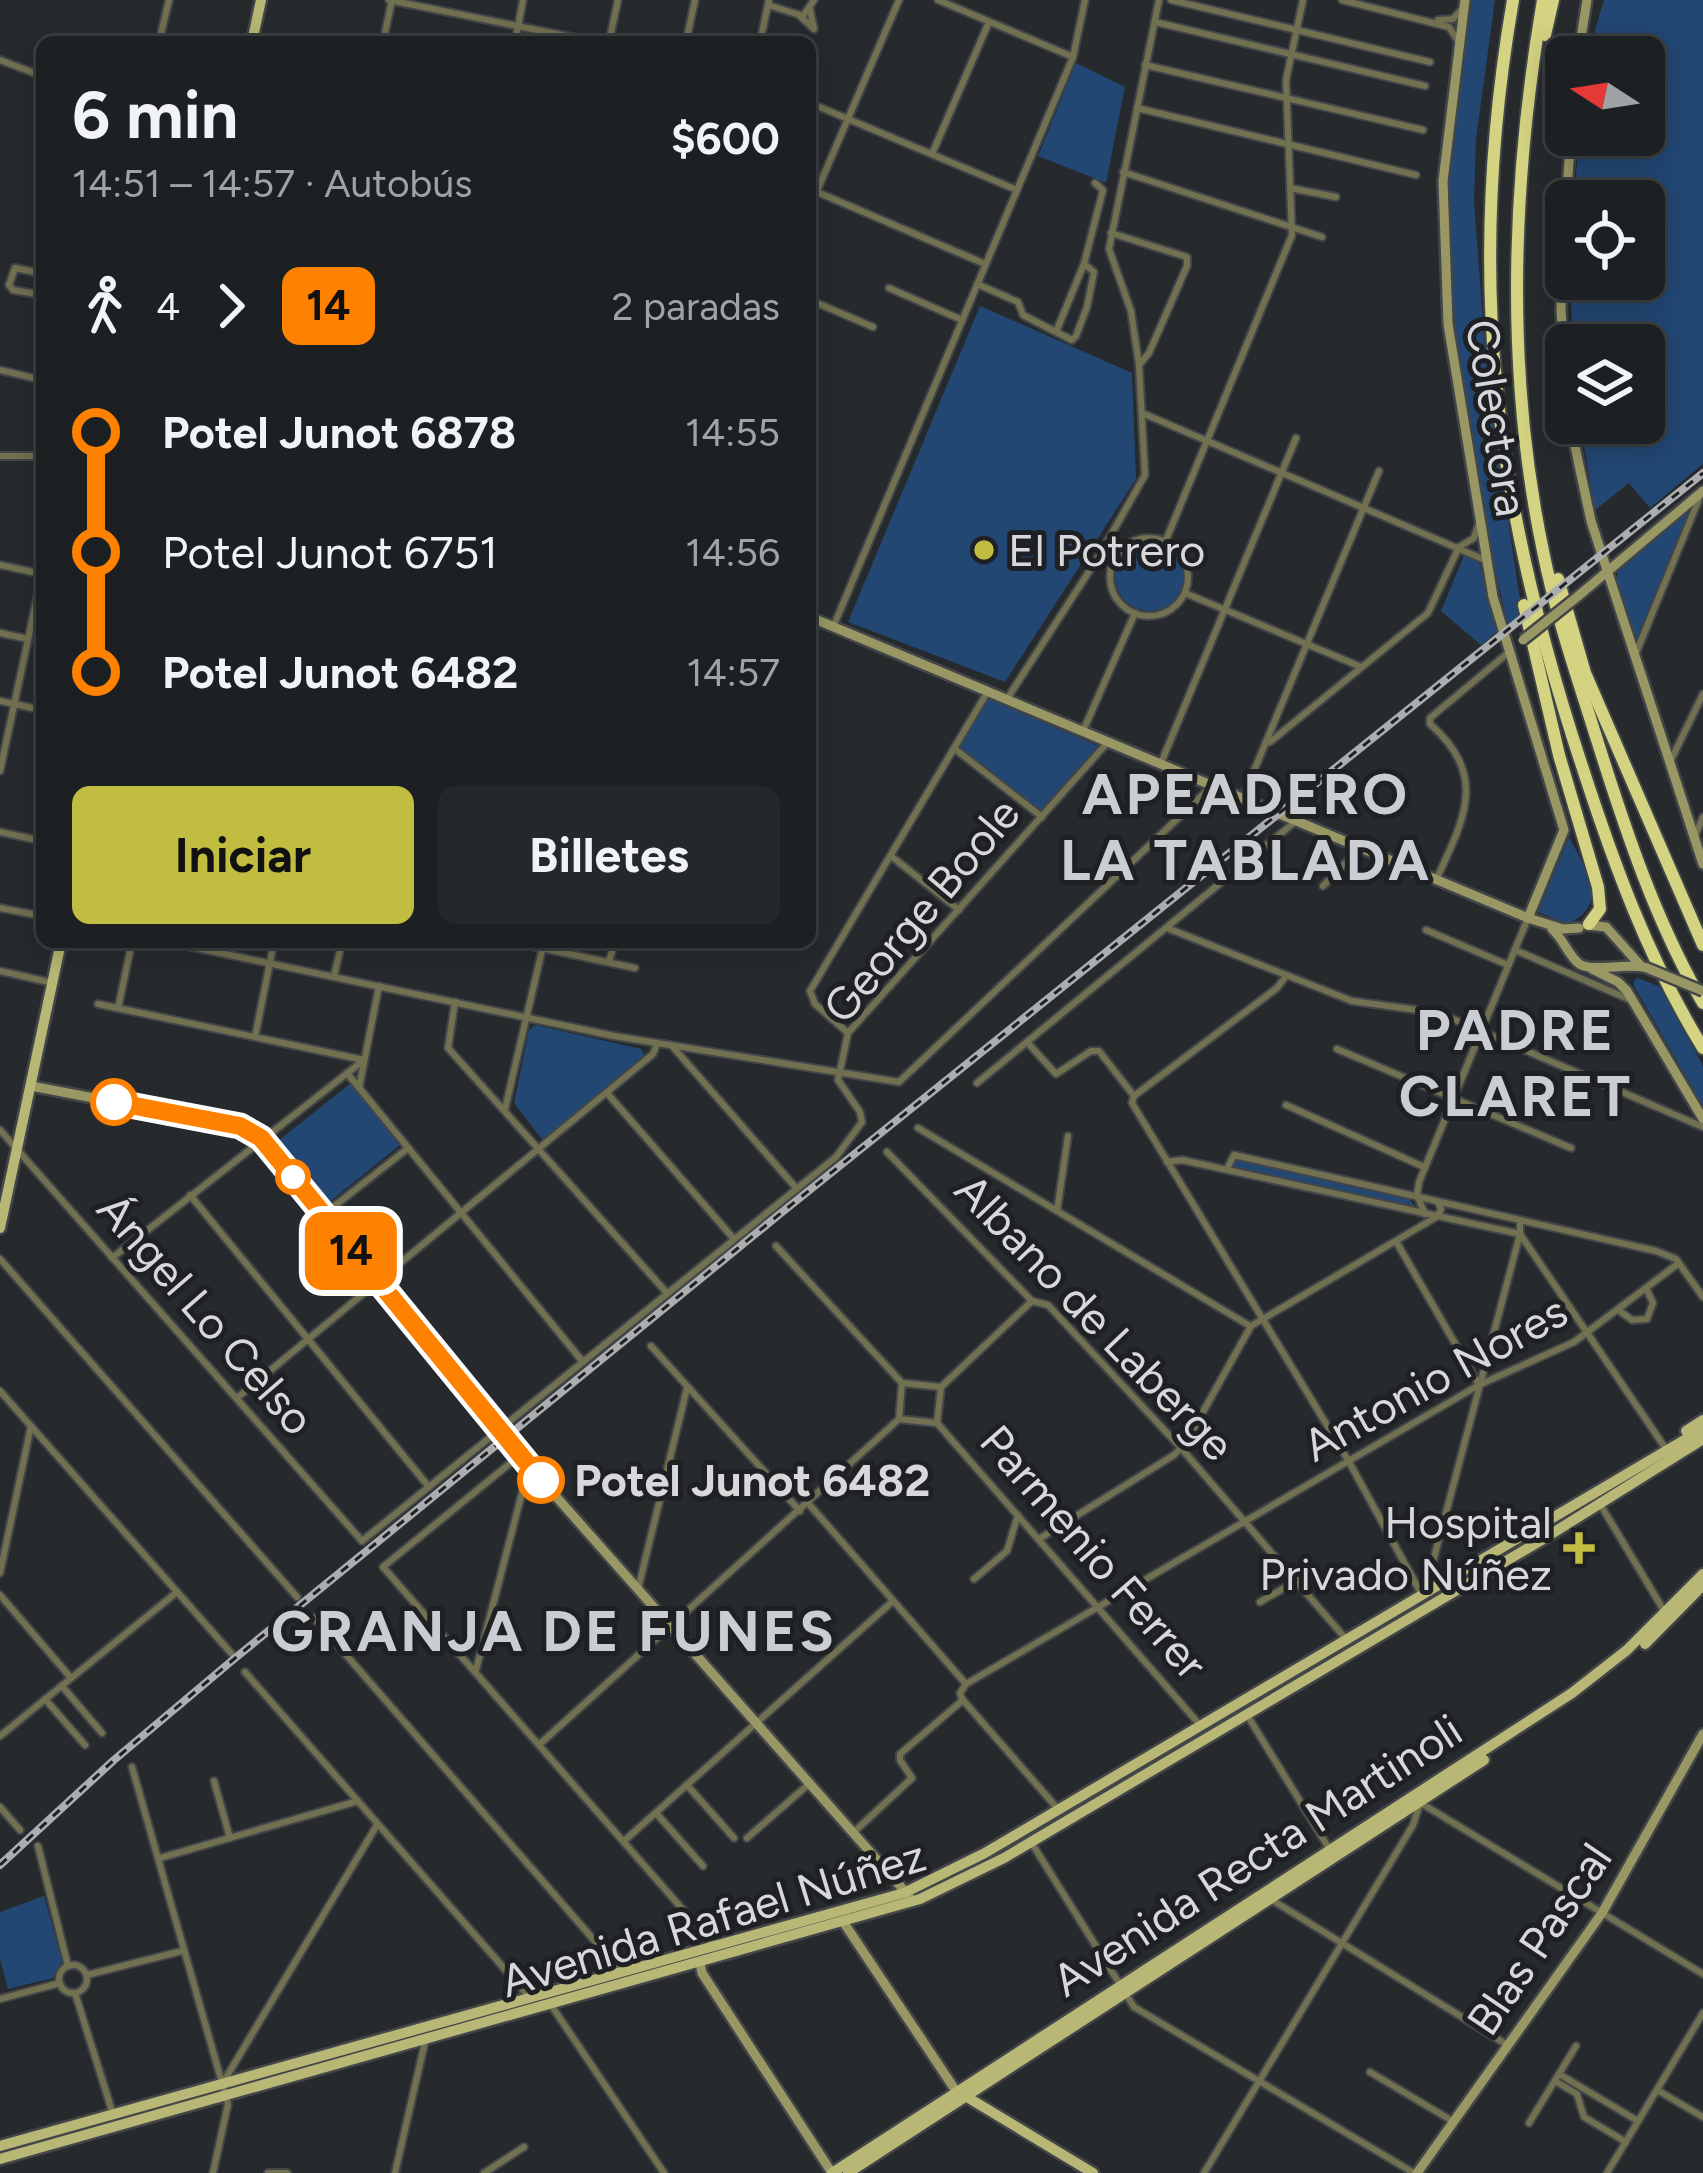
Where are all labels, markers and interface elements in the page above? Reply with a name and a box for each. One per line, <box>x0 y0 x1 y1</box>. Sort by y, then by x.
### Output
north arrow <box>1545 36 1665 156</box>
map controls <box>1545 36 1665 444</box>
text: 6 min <box>72 75 238 155</box>
text: $600 <box>671 111 780 165</box>
text: 14:51 – 14:57 · Autobús <box>72 160 472 207</box>
button: locate <box>1545 180 1665 300</box>
icon: walk <box>72 273 138 339</box>
icon: forward <box>198 273 264 339</box>
text: 14 <box>306 280 351 331</box>
text: 4 <box>156 283 180 330</box>
text: 2 paradas <box>612 283 780 330</box>
street label: Colectora <box>1455 316 1539 520</box>
button: layers <box>1545 324 1665 444</box>
text: Potel Junot 6878 <box>162 405 516 459</box>
text: 14:55 <box>685 409 780 456</box>
place label: El Potrero <box>1008 523 1205 577</box>
text: Potel Junot 6751 <box>162 525 498 579</box>
text: 14:56 <box>685 529 780 576</box>
marker: El Potrero <box>971 537 997 563</box>
text: Potel Junot 6482 <box>162 645 518 699</box>
text: 14:57 <box>686 649 780 696</box>
district label: APEADERO LA TABLADA <box>1060 760 1432 894</box>
button: Iniciar <box>72 786 414 924</box>
button: Billetes <box>438 786 780 924</box>
street label: George Boole <box>811 787 1031 1033</box>
district label: PADRE CLARET <box>1399 996 1633 1130</box>
unlabelled marker <box>92 1080 136 1124</box>
unlabelled marker <box>277 1161 309 1193</box>
street label: Albano de Laberge <box>944 1162 1246 1472</box>
street label: Ángel Lo Celso <box>86 1182 326 1446</box>
line badge: 14 <box>297 1212 405 1290</box>
text: 14 <box>329 1225 373 1276</box>
street label: Antonio Nores <box>1294 1283 1576 1473</box>
street label: Parmenio Ferrer <box>969 1414 1219 1690</box>
place label: Potel Junot 6482 <box>574 1453 930 1507</box>
marker: Potel Junot 6482 <box>519 1458 563 1502</box>
place label: Hospital Privado Núñez <box>1259 1495 1552 1601</box>
marker: Hospital Privado Núñez <box>1563 1532 1595 1564</box>
district label: GRANJA DE FUNES <box>271 1597 837 1665</box>
street label: Avenida Recta Martinoli <box>1042 1703 1472 2007</box>
street label: Avenida Rafael Núñez <box>494 1828 932 2008</box>
street label: Blas Pascal <box>1455 1833 1623 2045</box>

